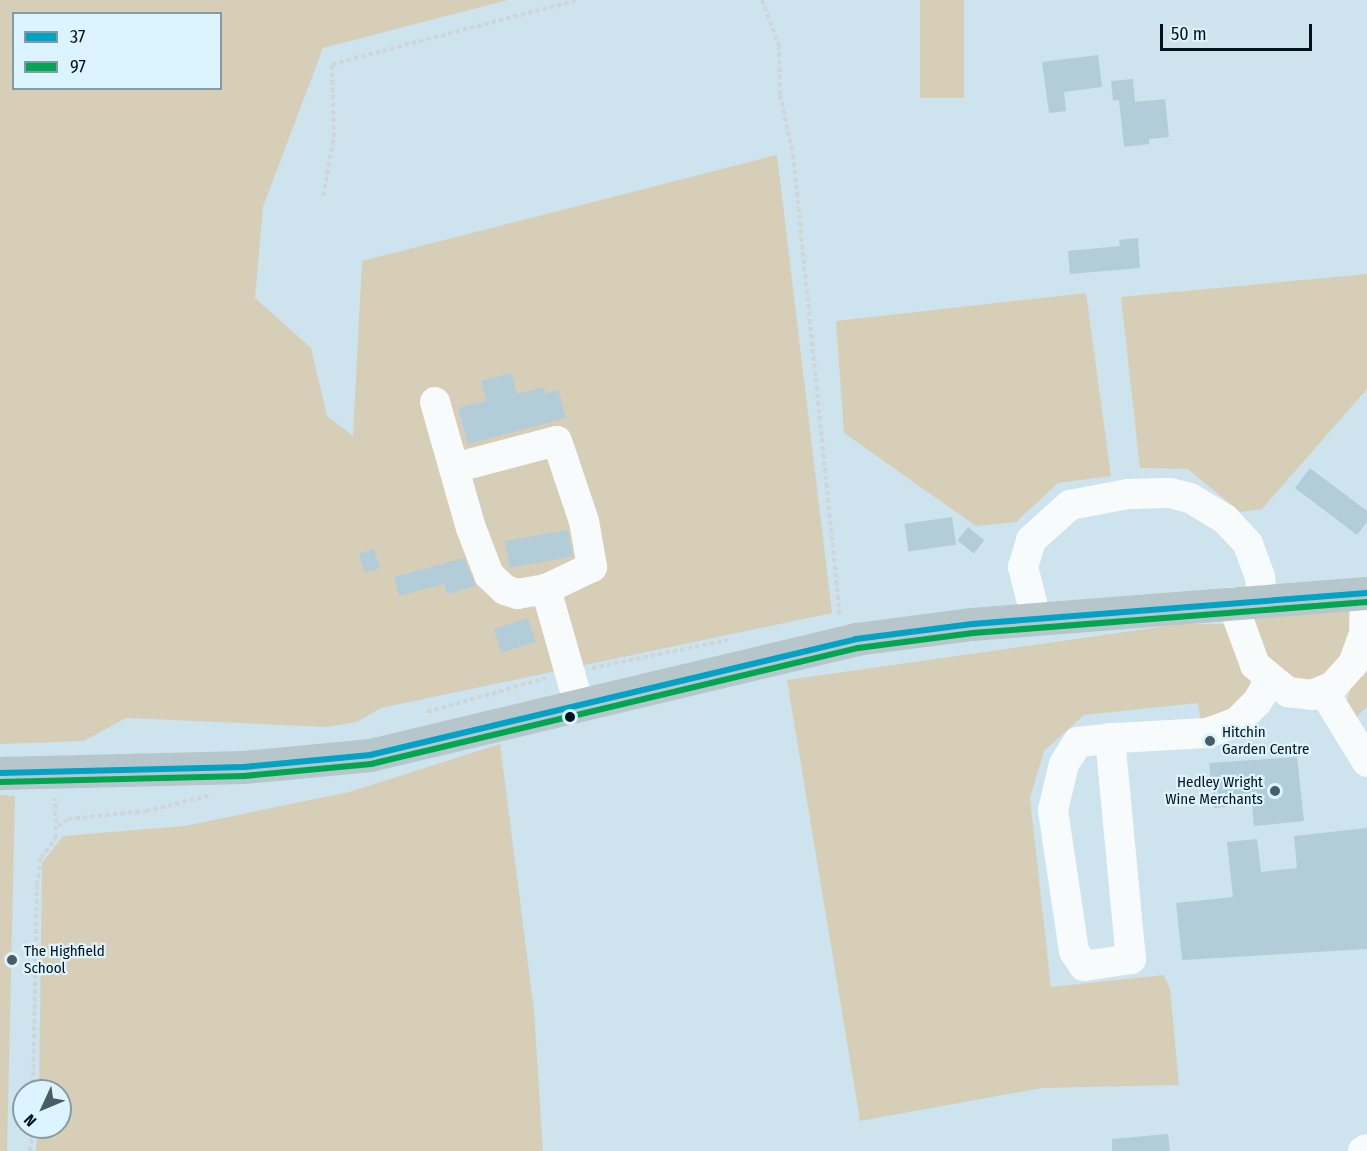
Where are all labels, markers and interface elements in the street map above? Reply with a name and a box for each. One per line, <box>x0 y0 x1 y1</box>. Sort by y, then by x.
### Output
legend <box>12 12 222 90</box>
scale bar <box>1163 12 1314 50</box>
text: 50 m <box>1171 23 1207 45</box>
text: 37 <box>70 26 85 48</box>
text: 97 <box>70 56 86 78</box>
unlabelled marker <box>564 711 576 723</box>
place label: Hitchin Garden Centre <box>1222 723 1309 758</box>
marker: Hitchin Garden Centre <box>1203 734 1217 748</box>
place label: Hedley Wright Wine Merchants <box>1165 773 1263 808</box>
marker: Hedley Wright Wine Merchants <box>1268 784 1282 798</box>
place label: The Highfield School <box>24 942 105 977</box>
marker: The Highfield School <box>5 953 19 967</box>
north arrow <box>12 1079 72 1139</box>
text: N <box>20 1110 40 1131</box>

